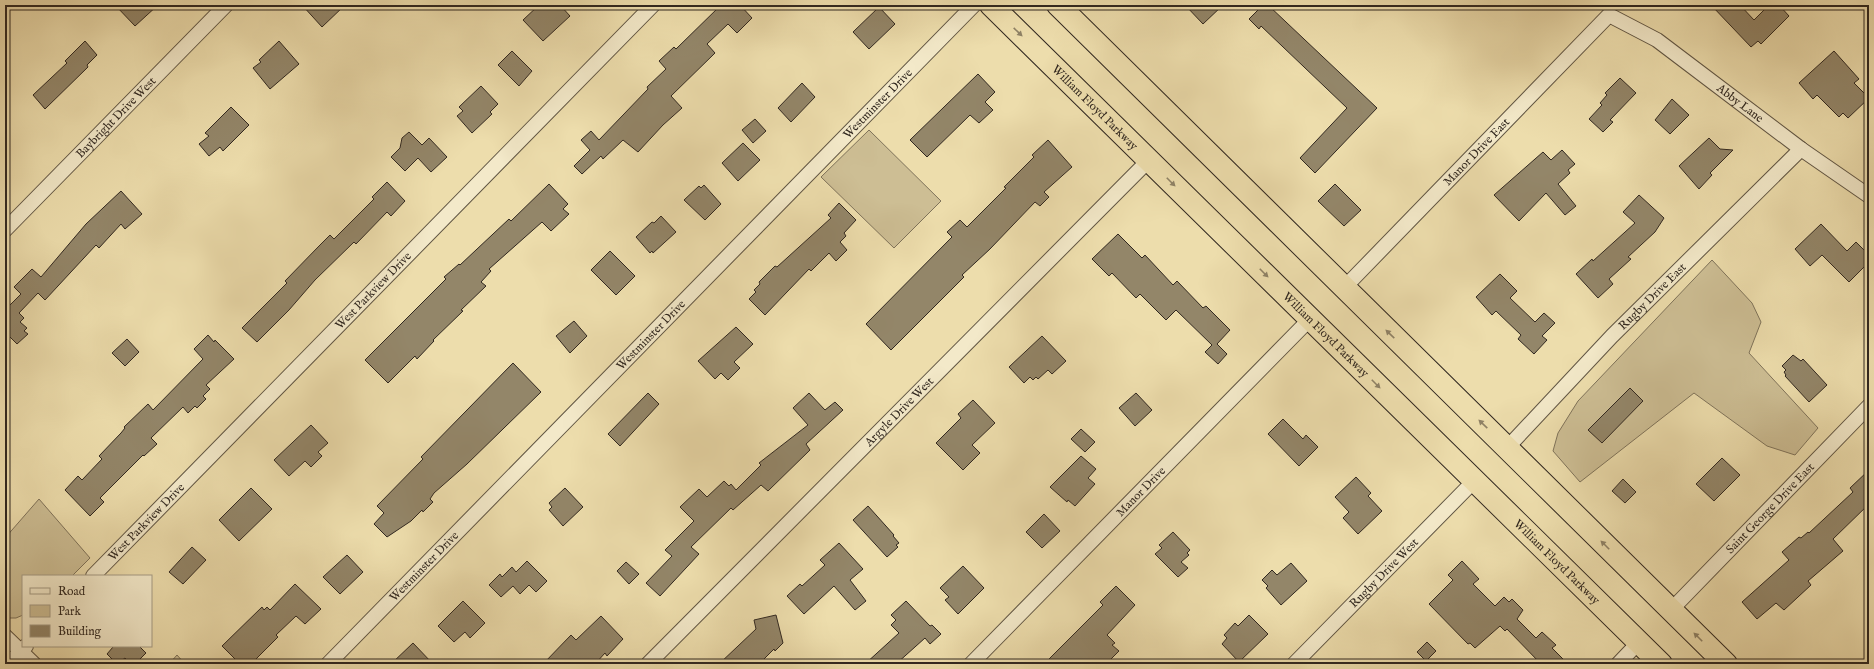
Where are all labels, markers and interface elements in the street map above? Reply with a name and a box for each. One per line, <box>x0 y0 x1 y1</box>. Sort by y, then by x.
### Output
one-way arrow <box>1013 27 1023 37</box>
street label: William Floyd Parkway <box>1049 62 1141 153</box>
street label: Westminster Drive <box>840 65 916 142</box>
street label: Baybright Drive West <box>73 74 159 161</box>
street label: Abby Lane <box>1713 80 1767 126</box>
street label: Manor Drive East <box>1440 115 1513 189</box>
one-way arrow <box>1167 177 1176 187</box>
street label: West Parkview Drive <box>332 248 415 332</box>
street label: Rugby Drive East <box>1615 260 1689 333</box>
one-way arrow <box>1259 268 1269 278</box>
street label: William Floyd Parkway <box>1280 289 1372 380</box>
street label: Westminster Drive <box>613 296 689 373</box>
one-way arrow <box>1385 329 1395 338</box>
street label: Argyle Drive West <box>861 374 937 450</box>
one-way arrow <box>1371 380 1381 389</box>
one-way arrow <box>1478 419 1488 429</box>
street label: Saint George Drive East <box>1722 460 1817 557</box>
street label: Manor Drive <box>1113 463 1169 520</box>
street label: West Parkview Drive <box>105 479 188 564</box>
street label: William Floyd Parkway <box>1511 516 1603 608</box>
street label: Westminster Drive <box>386 528 462 604</box>
street label: Rugby Drive West <box>1346 535 1421 611</box>
one-way arrow <box>1600 540 1610 550</box>
legend <box>22 575 152 647</box>
text: Road <box>58 584 86 599</box>
text: Park <box>58 604 81 619</box>
text: Building <box>58 624 102 639</box>
one-way arrow <box>1693 632 1703 641</box>

